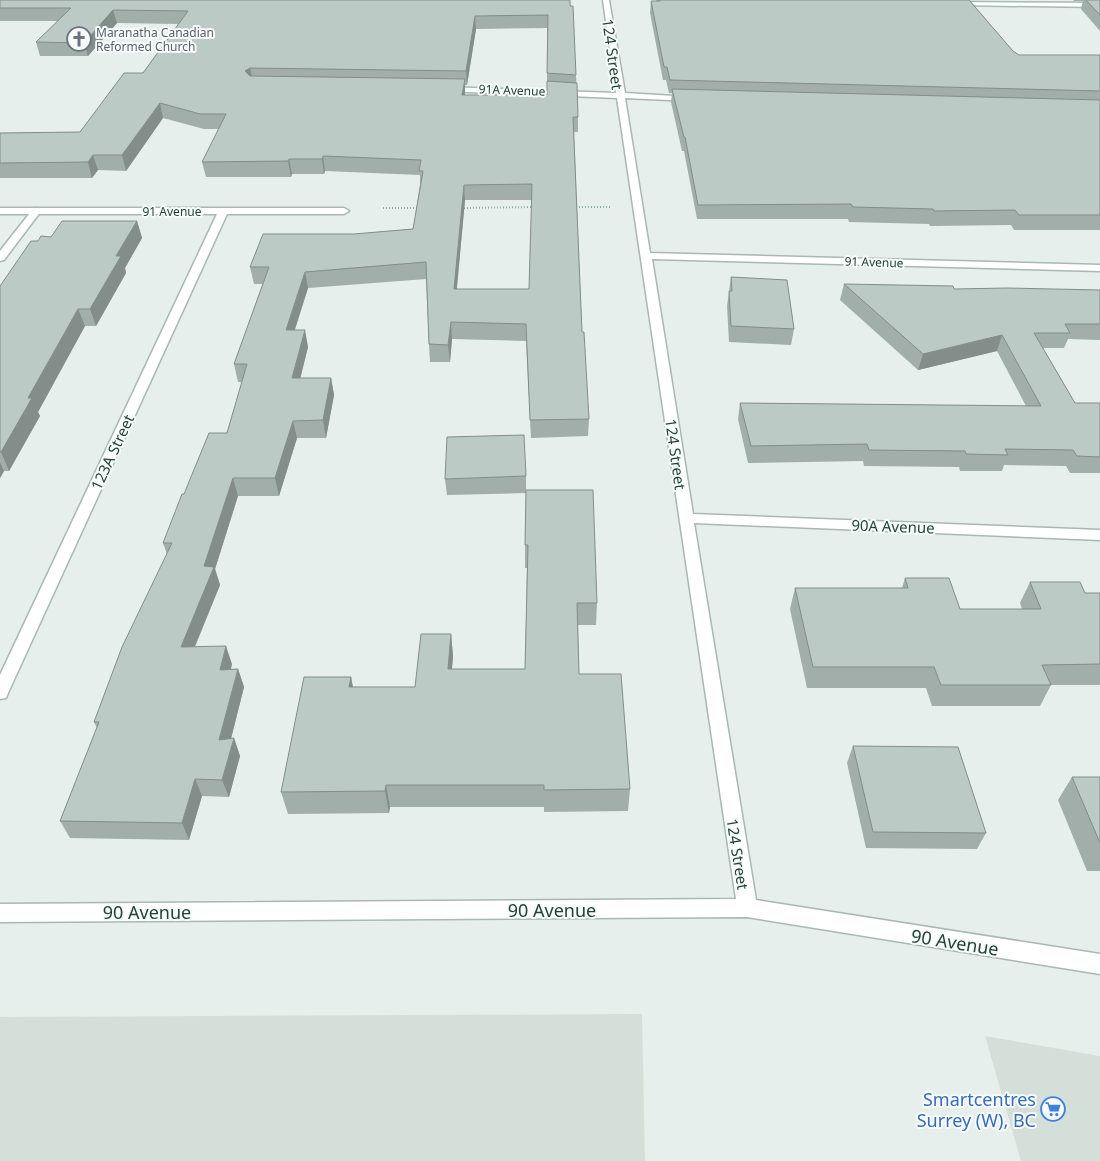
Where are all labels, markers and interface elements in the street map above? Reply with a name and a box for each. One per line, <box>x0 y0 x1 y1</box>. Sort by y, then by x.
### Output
street label: 124 Street <box>598 17 628 91</box>
place label: Maranatha Canadian Reformed Church <box>96 24 214 55</box>
church icon: Maranatha Canadian Reformed Church <box>66 26 92 52</box>
street label: 91A Avenue <box>478 80 546 100</box>
street label: 91 Avenue <box>143 203 202 220</box>
street label: 91 Avenue <box>844 252 904 272</box>
street label: 123A Street <box>86 410 138 493</box>
street label: 124 Street <box>661 417 691 491</box>
street label: 90A Avenue <box>851 515 935 537</box>
street label: 124 Street <box>723 817 754 891</box>
street label: 90 Avenue <box>508 898 596 922</box>
street label: 90 Avenue <box>103 900 191 924</box>
street label: 90 Avenue <box>909 923 1001 961</box>
place label: Smartcentres Surrey (W), BC <box>917 1087 1036 1132</box>
supermarket icon: Smartcentres Surrey (W), BC <box>1040 1096 1066 1122</box>

